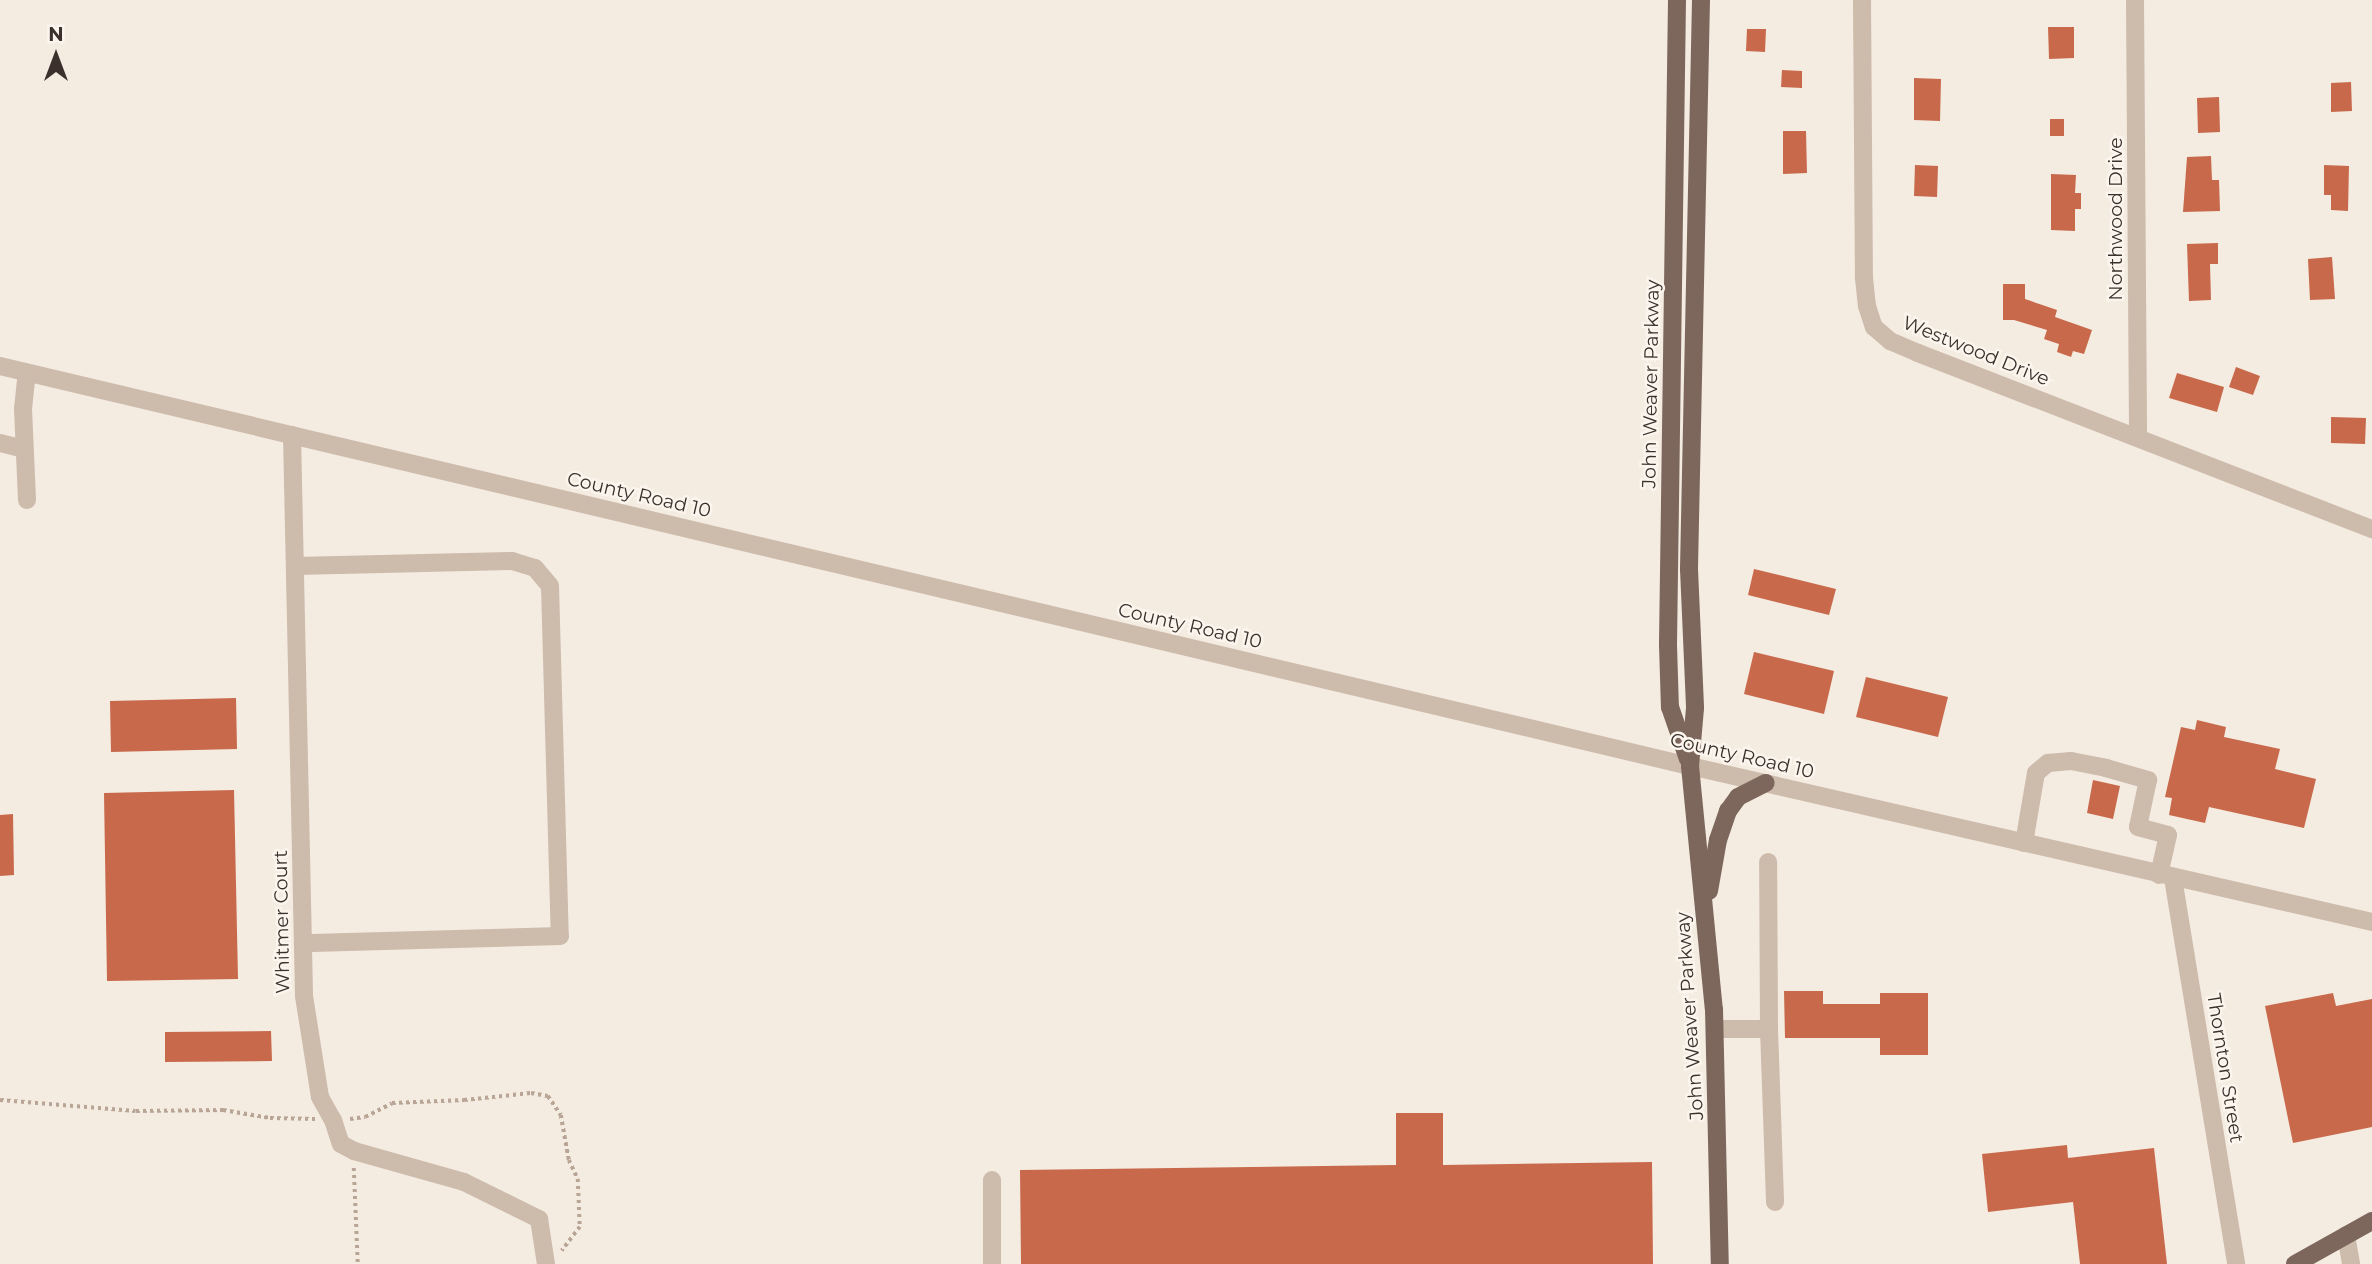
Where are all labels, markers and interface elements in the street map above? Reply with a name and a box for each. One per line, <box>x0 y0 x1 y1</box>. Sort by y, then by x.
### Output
north arrow <box>21 21 91 91</box>
text: N <box>48 23 64 46</box>
street label: Northwood Drive <box>2105 137 2127 301</box>
street label: John Weaver Parkway <box>1638 279 1664 489</box>
street label: Westwood Drive <box>1899 311 2053 391</box>
street label: County Road 10 <box>565 467 713 523</box>
street label: County Road 10 <box>1116 598 1264 654</box>
street label: County Road 10 <box>1668 728 1816 784</box>
street label: Whitmer Court <box>269 850 295 994</box>
street label: John Weaver Parkway <box>1671 911 1709 1121</box>
street label: Thornton Street <box>2202 992 2248 1144</box>

